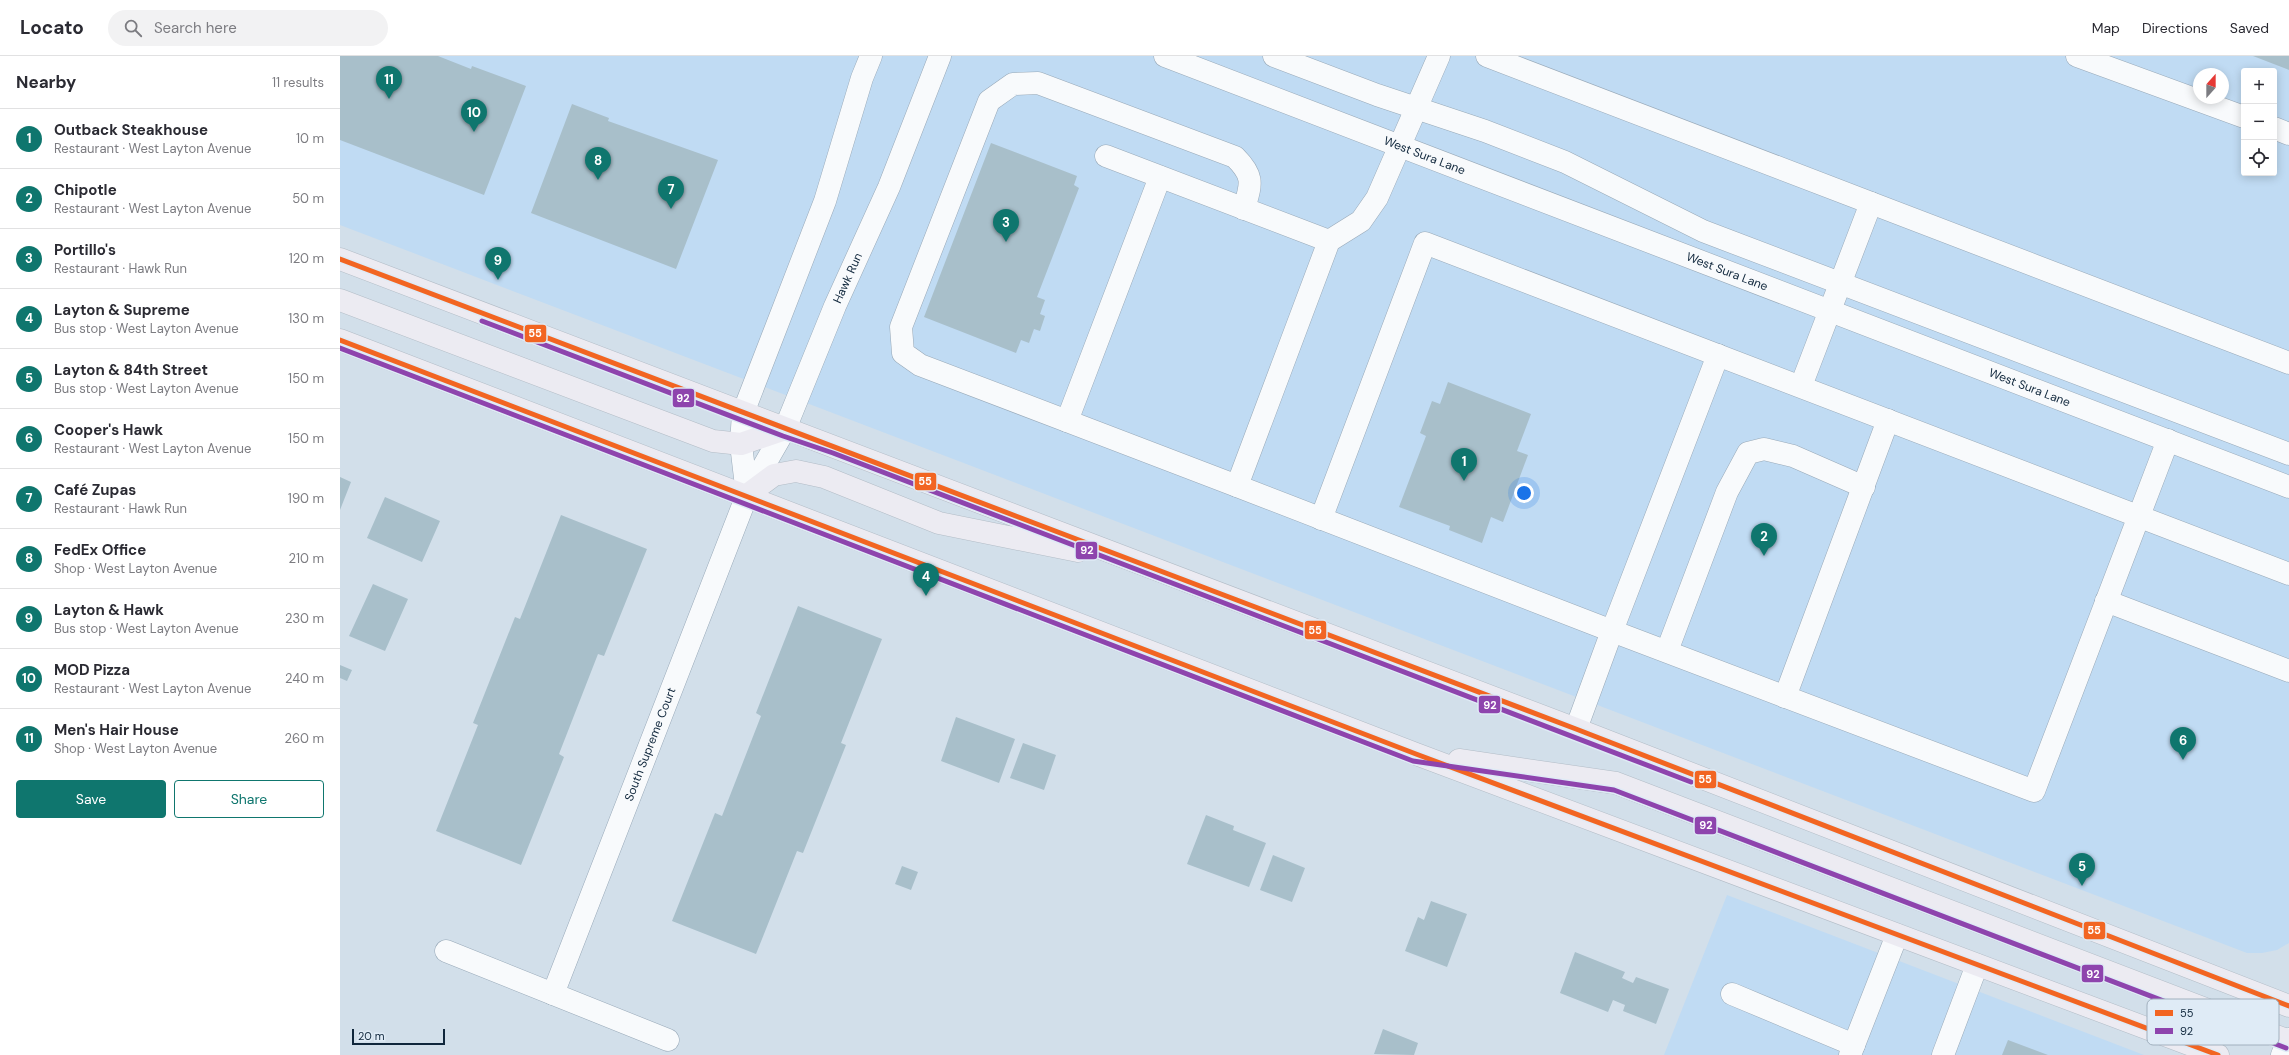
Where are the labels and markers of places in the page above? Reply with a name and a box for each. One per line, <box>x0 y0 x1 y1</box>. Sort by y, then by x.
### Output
pin: 11 <box>376 66 402 99</box>
pin: 10 <box>461 99 487 132</box>
pin: 8 <box>585 147 611 180</box>
pin: 7 <box>658 176 684 209</box>
pin: 3 <box>993 209 1019 242</box>
pin: 9 <box>485 247 511 280</box>
pin: 1 <box>1451 448 1477 481</box>
pin: 2 <box>1751 523 1777 556</box>
pin: 4 <box>913 563 939 596</box>
pin: 6 <box>2170 727 2196 760</box>
pin: 5 <box>2069 853 2095 886</box>

